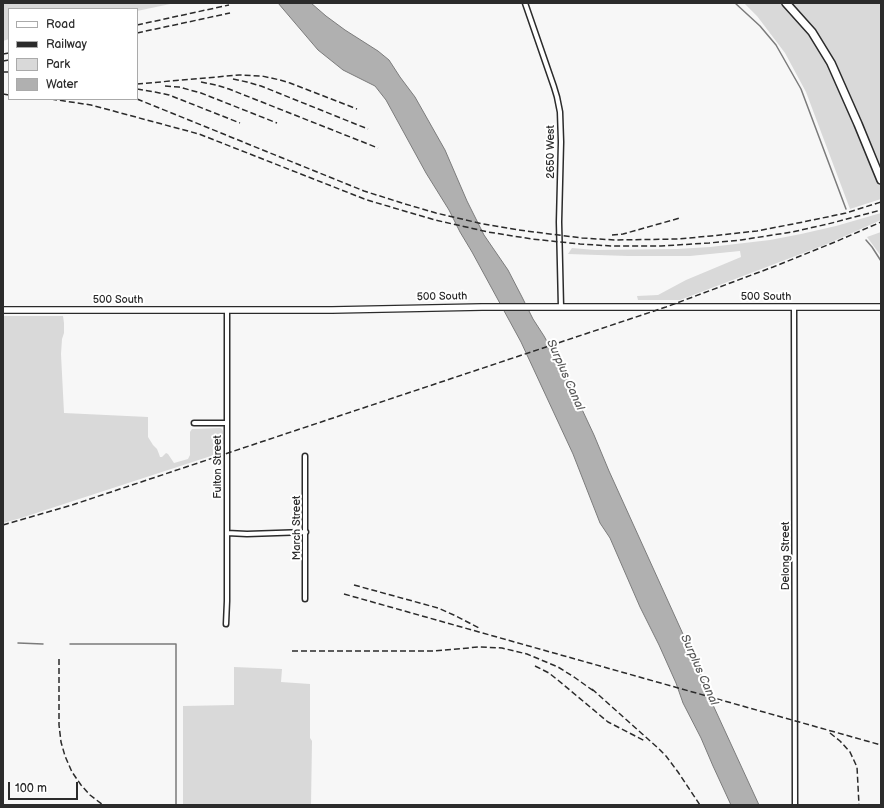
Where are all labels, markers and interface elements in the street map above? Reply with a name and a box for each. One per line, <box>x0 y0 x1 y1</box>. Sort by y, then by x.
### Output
legend <box>8 8 138 100</box>
text: Road <box>46 17 75 32</box>
text: Railway <box>46 37 87 52</box>
text: Park <box>46 57 70 72</box>
text: Water <box>46 77 78 92</box>
street label: 2650 West <box>544 125 558 179</box>
street label: 500 South <box>417 290 467 304</box>
street label: 500 South <box>741 290 791 304</box>
street label: 500 South <box>93 293 143 307</box>
water label: Surplus Canal <box>543 337 587 413</box>
street label: Fulton Street <box>211 435 225 499</box>
street label: March Street <box>290 496 304 560</box>
street label: Delong Street <box>779 522 793 590</box>
water label: Surplus Canal <box>677 632 721 708</box>
scale bar <box>10 774 80 800</box>
text: 100 m <box>15 781 47 796</box>

